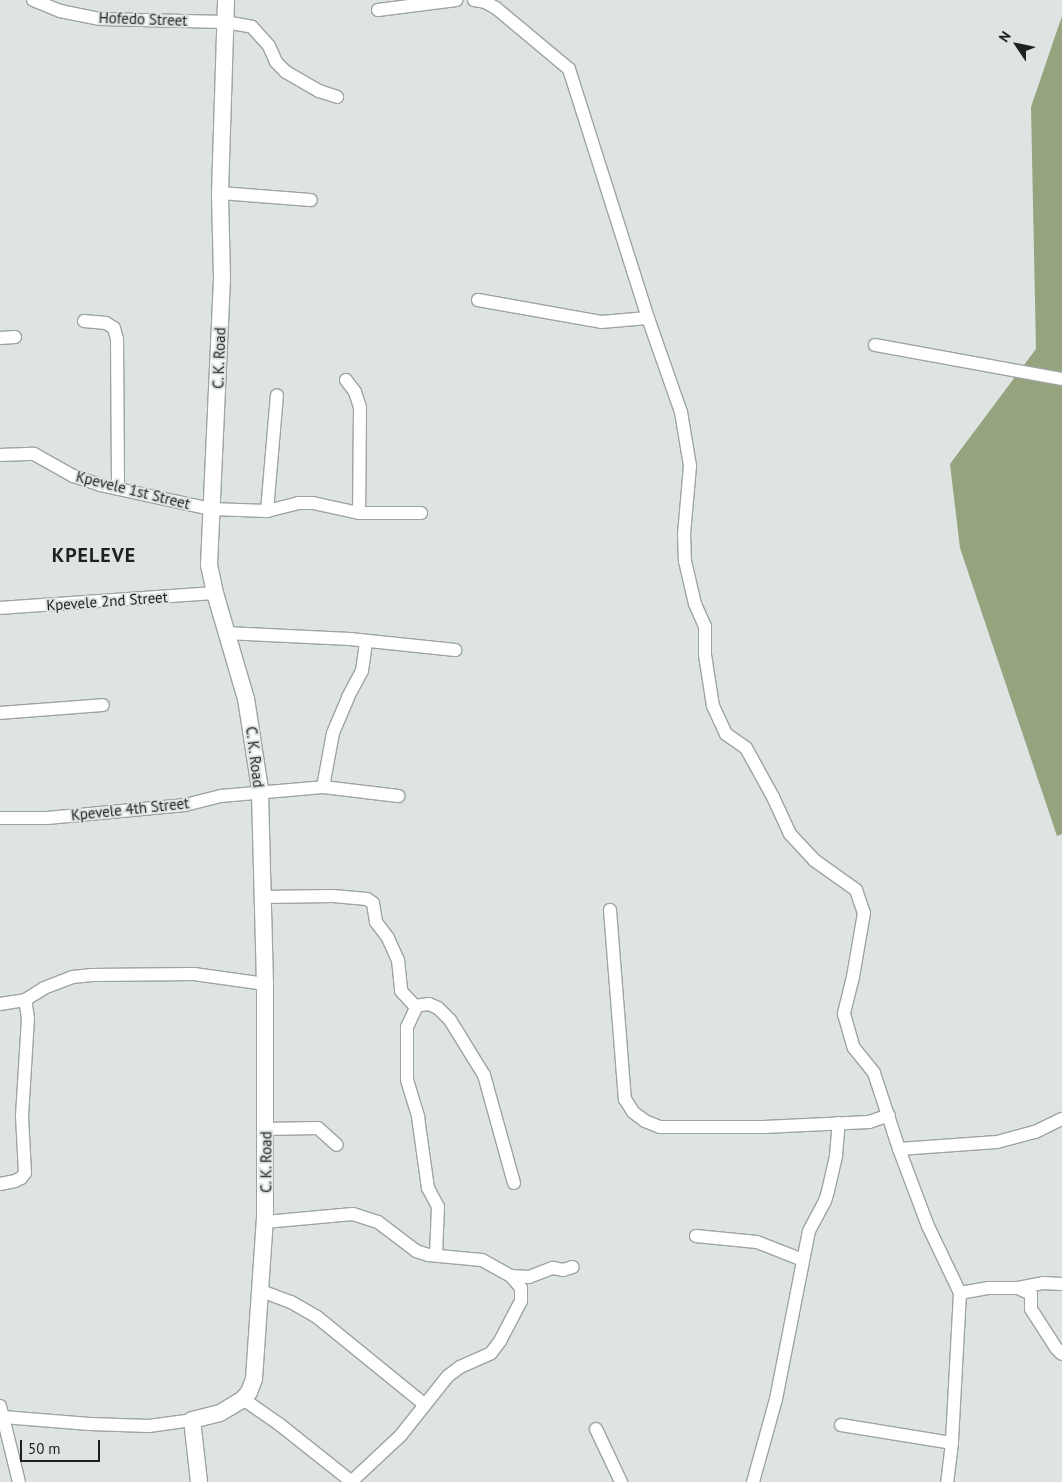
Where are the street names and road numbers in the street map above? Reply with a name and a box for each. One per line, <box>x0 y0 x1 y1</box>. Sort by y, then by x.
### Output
street label: Hofedo Street <box>98 8 188 30</box>
street label: C. K. Road <box>209 326 229 390</box>
street label: Kpevele 1st Street <box>74 467 192 513</box>
street label: Kpevele 2nd Street <box>46 588 168 614</box>
street label: C. K. Road <box>242 724 268 790</box>
street label: Kpevele 4th Street <box>70 794 190 824</box>
street label: C. K. Road <box>257 1130 275 1194</box>

